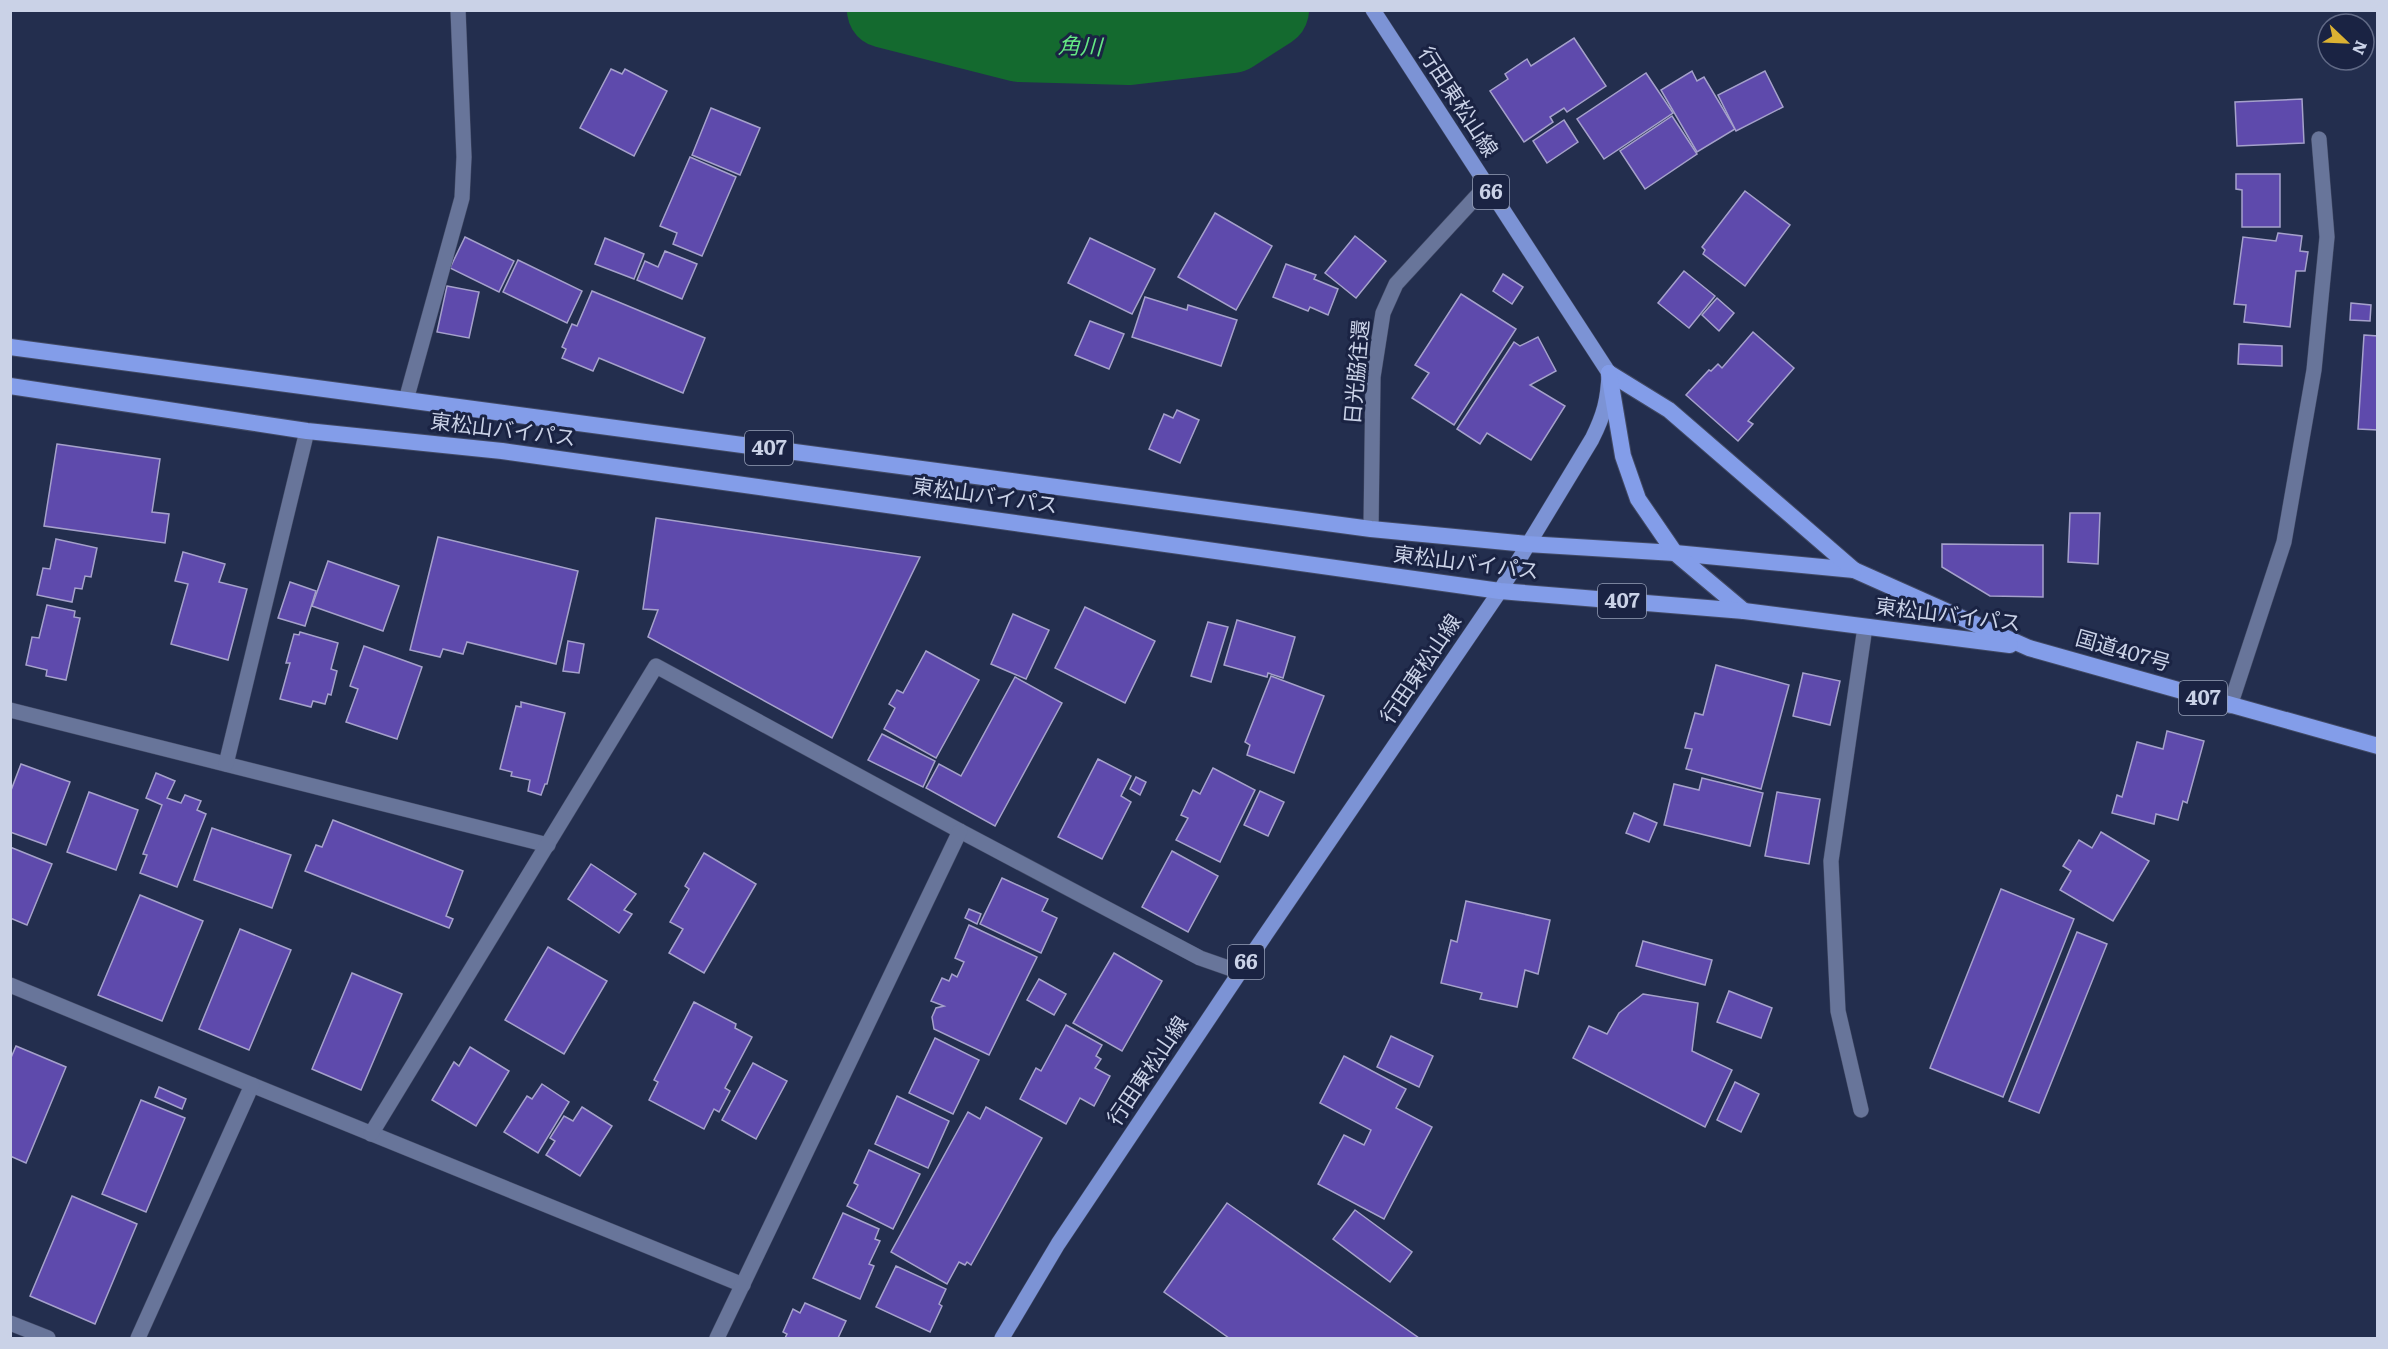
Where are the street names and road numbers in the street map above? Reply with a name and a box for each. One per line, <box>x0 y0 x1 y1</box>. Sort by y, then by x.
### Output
street label: 行田東松山線 <box>1413 39 1507 162</box>
road number: 66 <box>1473 175 1509 209</box>
street label: 日光脇往還 <box>1334 318 1375 425</box>
street label: 東松山バイパス <box>429 403 578 452</box>
road number: 407 <box>745 431 793 465</box>
street label: 東松山バイパス <box>911 468 1060 519</box>
street label: 東松山バイパス <box>1392 536 1541 585</box>
road number: 407 <box>1598 584 1646 618</box>
street label: 東松山バイパス <box>1874 588 2023 637</box>
street label: 行田東松山線 <box>1371 607 1467 728</box>
street label: 国道407号 <box>2073 620 2175 677</box>
road number: 407 <box>2179 681 2227 715</box>
road number: 66 <box>1228 945 1264 979</box>
street label: 行田東松山線 <box>1098 1009 1194 1130</box>

